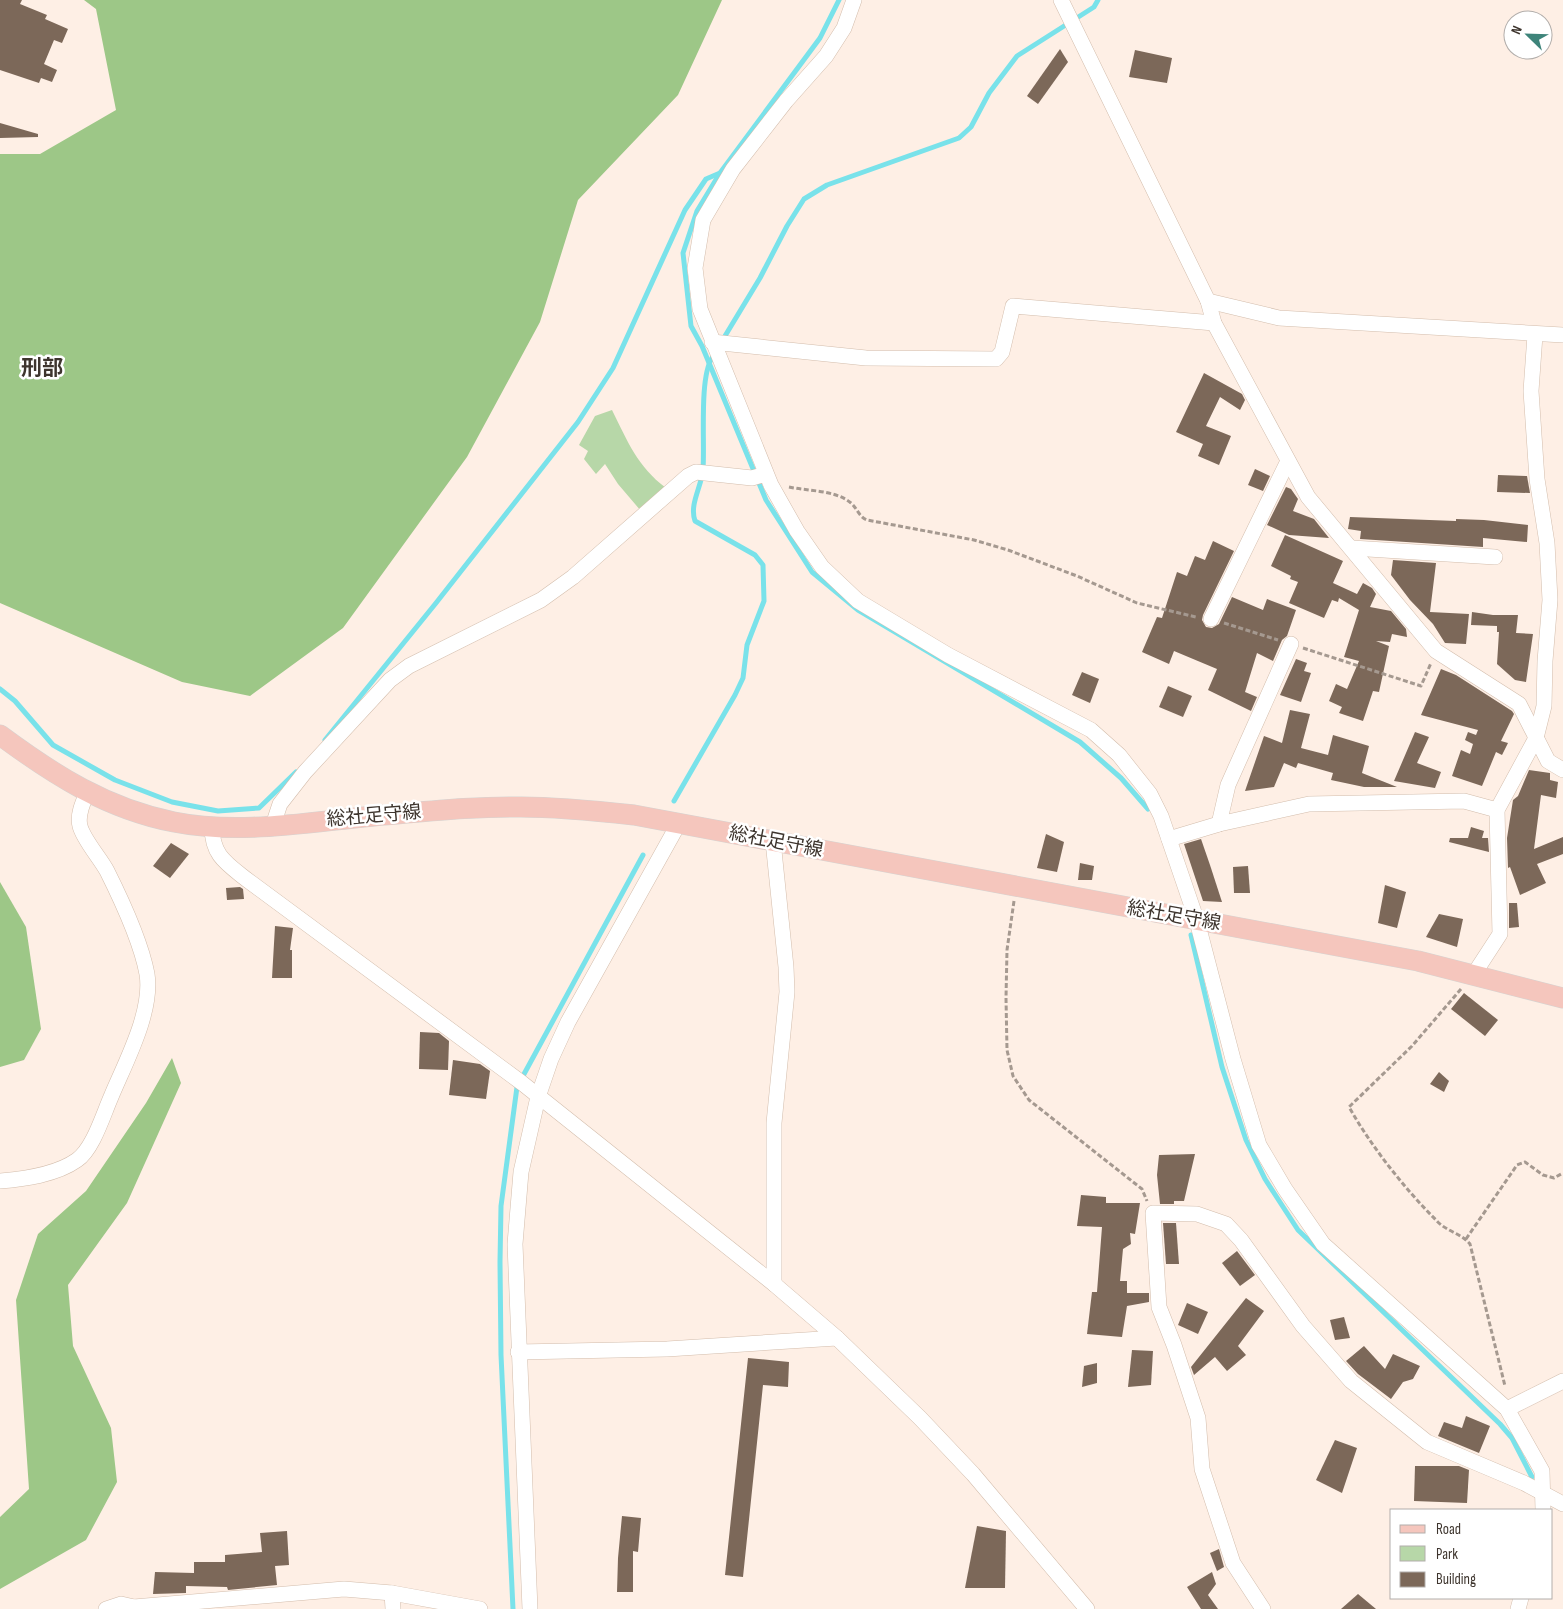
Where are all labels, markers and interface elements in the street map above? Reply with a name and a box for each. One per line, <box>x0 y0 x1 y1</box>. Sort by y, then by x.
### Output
north arrow <box>1503 10 1553 60</box>
text: N <box>1507 23 1526 37</box>
district label: 刑部 <box>21 356 63 381</box>
street label: 総社足守線 <box>326 800 422 832</box>
street label: 総社足守線 <box>727 822 825 862</box>
street label: 総社足守線 <box>1125 896 1223 936</box>
legend <box>1390 1509 1553 1599</box>
text: Road <box>1436 1520 1461 1539</box>
text: Park <box>1436 1545 1458 1564</box>
text: Building <box>1436 1570 1476 1589</box>

